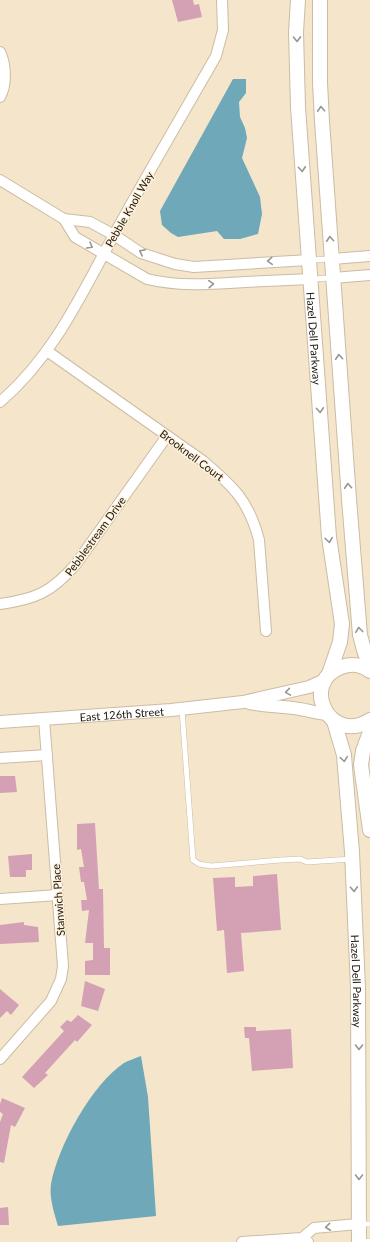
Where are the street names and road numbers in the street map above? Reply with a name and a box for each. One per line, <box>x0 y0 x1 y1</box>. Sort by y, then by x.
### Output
street label: Pebble Knoll Way <box>102 169 156 249</box>
street label: Hazel Dell Parkway <box>305 291 325 386</box>
street label: Brooknell Court <box>158 427 226 483</box>
street label: Pebblestream Drive <box>62 494 128 578</box>
street label: East 126th Street <box>79 704 164 723</box>
street label: Stanwich Place <box>49 863 67 937</box>
street label: Hazel Dell Parkway <box>349 934 365 1028</box>

